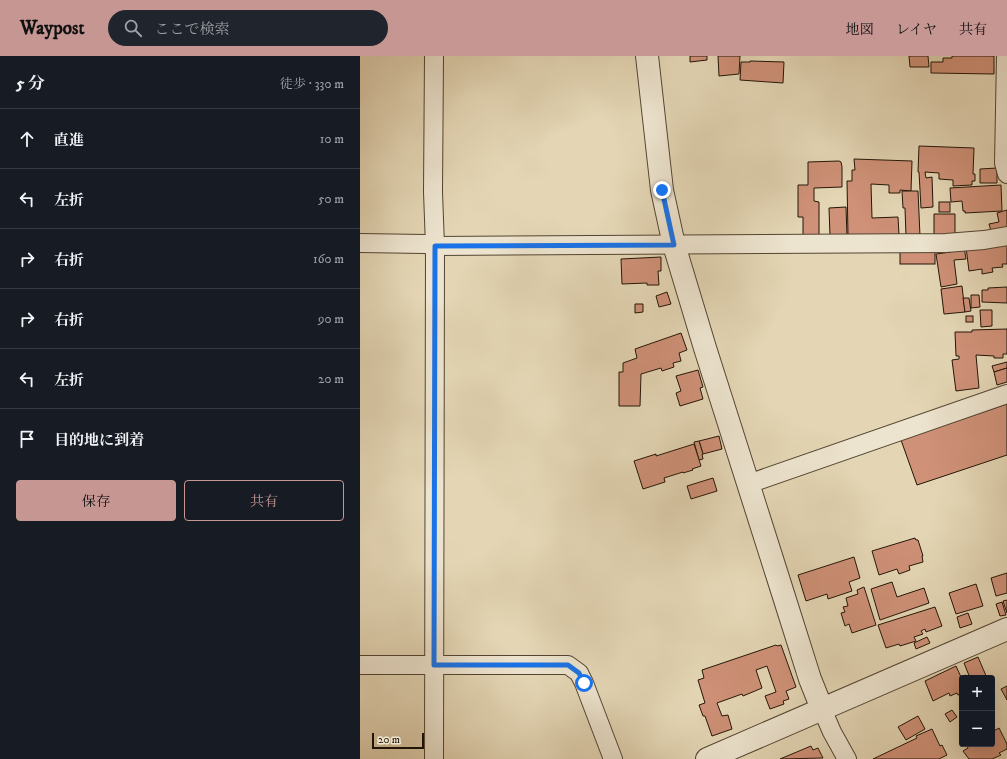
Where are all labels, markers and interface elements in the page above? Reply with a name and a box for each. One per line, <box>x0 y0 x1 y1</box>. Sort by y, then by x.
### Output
search box <box>108 10 388 46</box>
text: Waypost <box>20 17 84 40</box>
icon: search <box>122 17 144 39</box>
text: ここで検索 <box>154 20 229 39</box>
text: 地図 <box>846 21 874 39</box>
text: レイヤ <box>896 21 937 39</box>
text: 共有 <box>959 21 987 39</box>
text: 5 分 <box>16 73 45 95</box>
text: 徒歩 · 330 m <box>280 76 344 92</box>
icon: ahead <box>16 128 38 150</box>
text: 直進 <box>54 131 84 150</box>
text: 10 m <box>320 131 344 147</box>
route end <box>653 181 671 199</box>
icon: left <box>16 188 38 210</box>
text: 左折 <box>54 191 84 210</box>
text: 50 m <box>318 191 344 207</box>
icon: right <box>16 248 38 270</box>
text: 右折 <box>54 251 84 270</box>
text: 160 m <box>313 251 344 267</box>
icon: right <box>16 308 38 330</box>
text: 右折 <box>54 311 84 330</box>
text: 90 m <box>318 311 344 327</box>
icon: left <box>16 368 38 390</box>
text: 左折 <box>54 371 84 390</box>
text: 20 m <box>318 371 344 387</box>
icon: arrive <box>16 428 38 450</box>
text: 目的地に到着 <box>54 431 144 450</box>
button: 保存 <box>16 480 176 521</box>
button: 共有 <box>184 480 344 521</box>
route start <box>575 674 593 692</box>
map controls <box>959 675 995 747</box>
button: + <box>959 675 995 711</box>
button: − <box>959 711 995 747</box>
scale bar <box>372 731 424 750</box>
text: 20 m <box>378 733 400 747</box>

